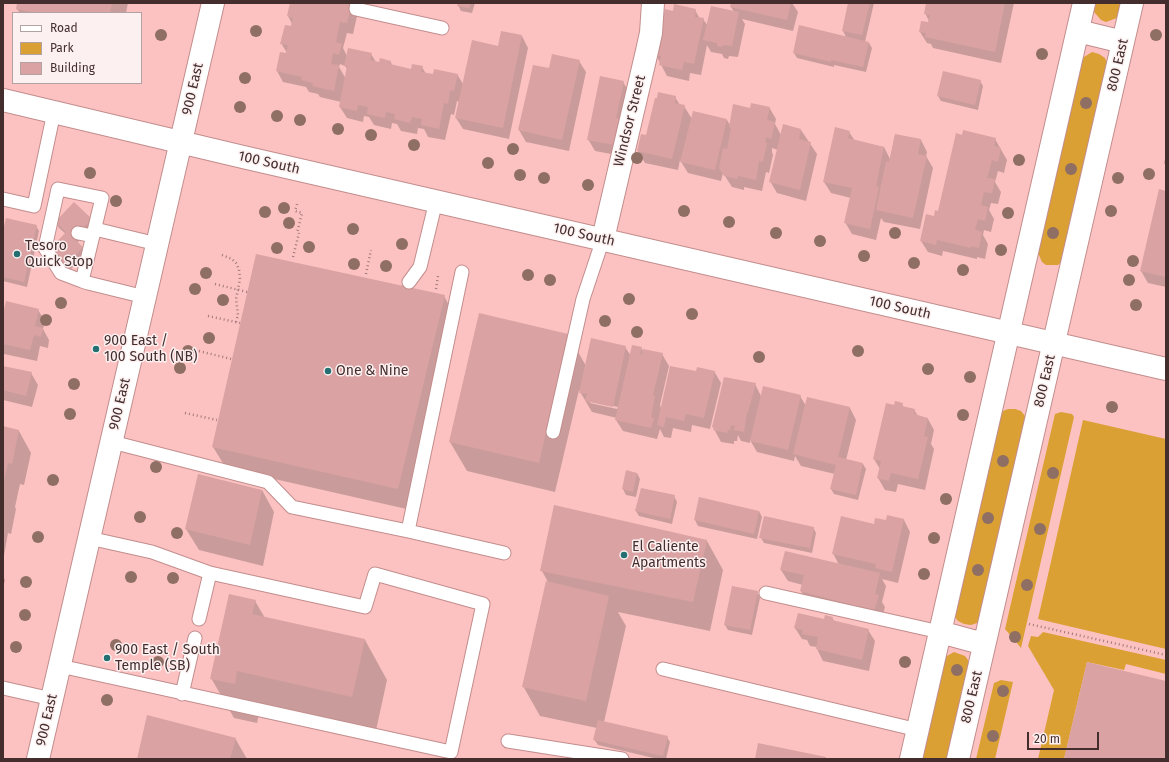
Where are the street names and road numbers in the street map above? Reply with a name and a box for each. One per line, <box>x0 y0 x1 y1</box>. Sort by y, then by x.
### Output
street label: 800 East <box>1104 37 1132 93</box>
street label: 900 East <box>179 61 207 117</box>
street label: Windsor Street <box>610 73 650 169</box>
street label: 100 South <box>237 148 301 178</box>
street label: 100 South <box>552 220 616 250</box>
street label: 100 South <box>868 293 932 323</box>
street label: 800 East <box>1031 353 1059 409</box>
street label: 900 East <box>106 376 134 432</box>
street label: 800 East <box>958 669 986 725</box>
street label: 900 East <box>33 692 61 748</box>

